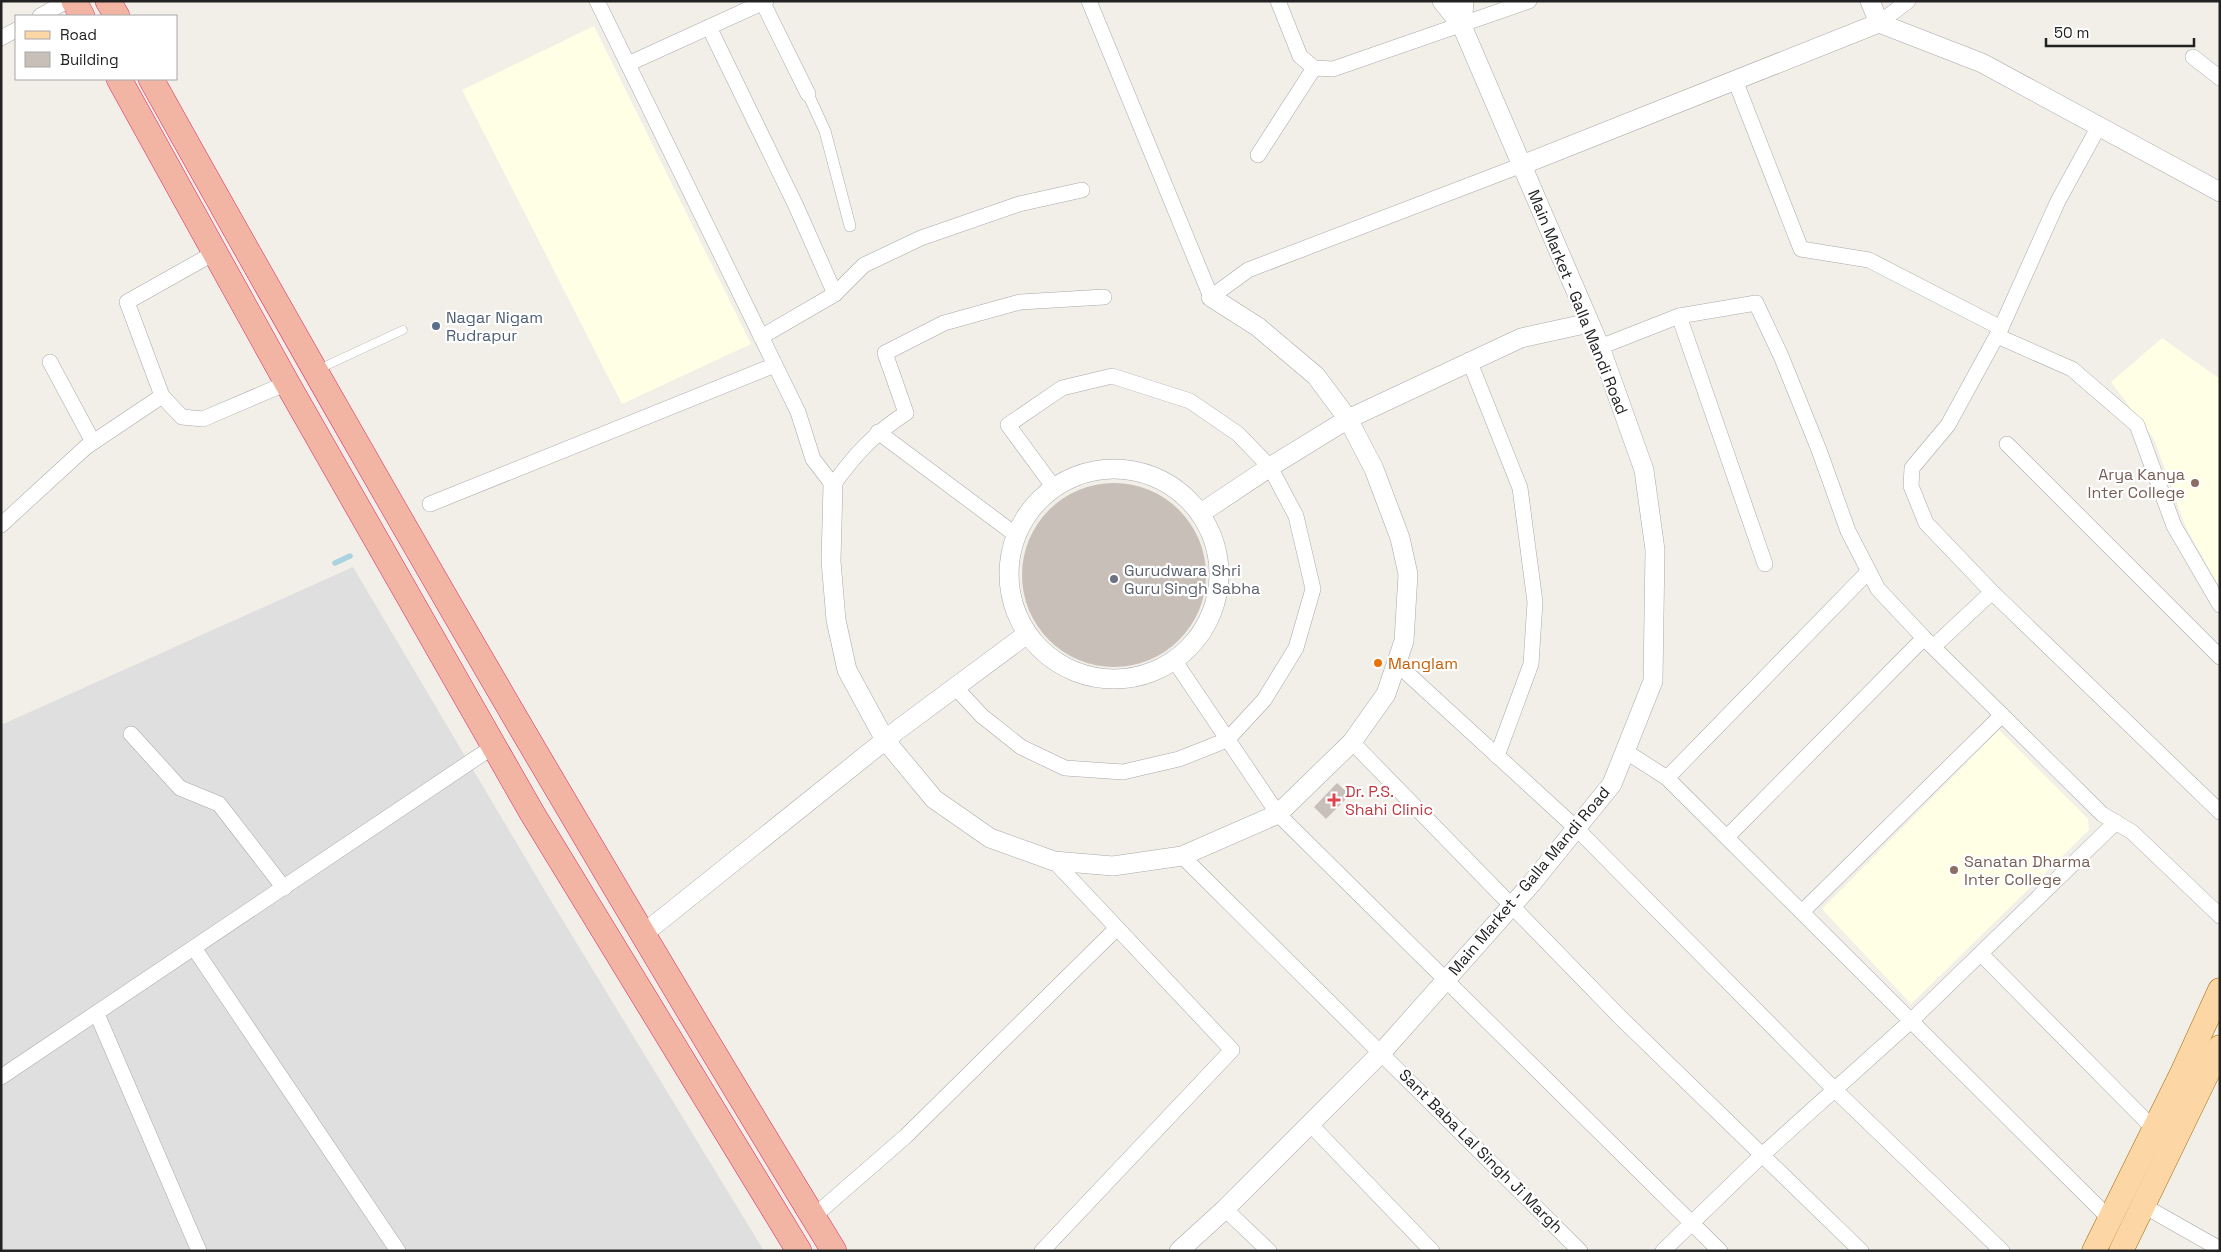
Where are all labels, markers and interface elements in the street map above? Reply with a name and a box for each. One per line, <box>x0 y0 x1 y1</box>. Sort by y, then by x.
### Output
legend <box>15 15 178 80</box>
scale bar <box>2046 15 2194 47</box>
text: 50 m <box>2054 23 2089 42</box>
text: Road <box>60 25 97 44</box>
text: Building <box>60 50 119 69</box>
street label: Main Market - Galla Mandi Road <box>1523 187 1633 417</box>
place label: Nagar Nigam Rudrapur <box>446 307 543 346</box>
marker: Nagar Nigam Rudrapur <box>430 320 442 332</box>
place label: Arya Kanya Inter College <box>2088 464 2185 503</box>
marker: Arya Kanya Inter College <box>2189 477 2201 489</box>
place label: Gurudwara Shri Guru Singh Sabha <box>1124 560 1260 599</box>
marker: Gurudwara Shri Guru Singh Sabha <box>1108 573 1120 585</box>
place label: Manglam <box>1388 653 1458 674</box>
marker: Manglam <box>1372 657 1384 669</box>
place label: Dr. P.S. Shahi Clinic <box>1345 781 1433 820</box>
street label: Main Market - Galla Mandi Road <box>1444 782 1614 980</box>
marker: Dr. P.S. Shahi Clinic <box>1327 793 1341 807</box>
place label: Sanatan Dharma Inter College <box>1964 851 2091 890</box>
marker: Sanatan Dharma Inter College <box>1948 864 1960 876</box>
street label: Sant Baba Lal Singh Ji Margh <box>1395 1065 1567 1237</box>

